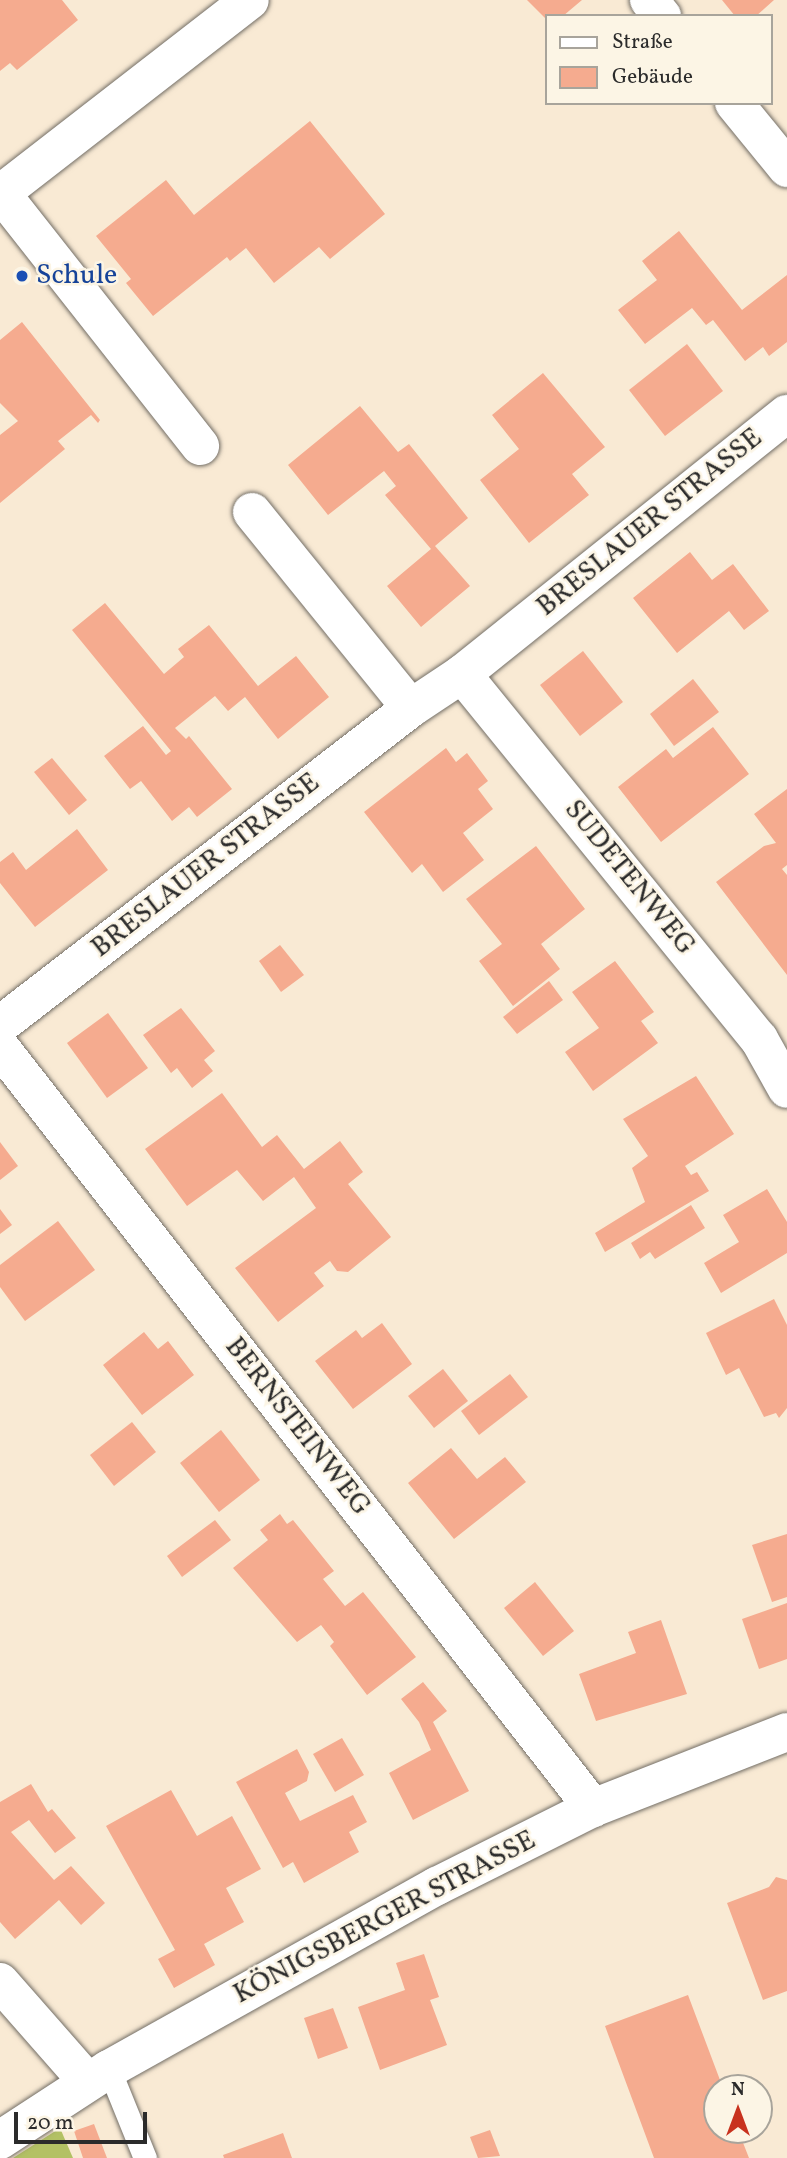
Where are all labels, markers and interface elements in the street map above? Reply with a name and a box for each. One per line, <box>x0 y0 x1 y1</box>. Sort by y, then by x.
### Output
legend <box>546 14 773 105</box>
text: Straße <box>612 28 673 57</box>
text: Gebäude <box>612 63 693 92</box>
place label: Schule <box>36 259 117 293</box>
marker: Schule <box>14 268 30 284</box>
street label: BRESLAUER STRASSE <box>531 422 769 624</box>
street label: BRESLAUER STRASSE <box>85 766 327 966</box>
street label: SUDETENWEG <box>556 794 702 962</box>
street label: BERNSTEINWEG <box>217 1331 377 1523</box>
street label: KÖNIGSBERGER STRASSE <box>228 1824 542 2012</box>
north arrow <box>703 2074 773 2144</box>
text: N <box>731 2077 745 2103</box>
scale bar <box>18 2098 150 2142</box>
text: 20 m <box>27 2109 73 2138</box>

